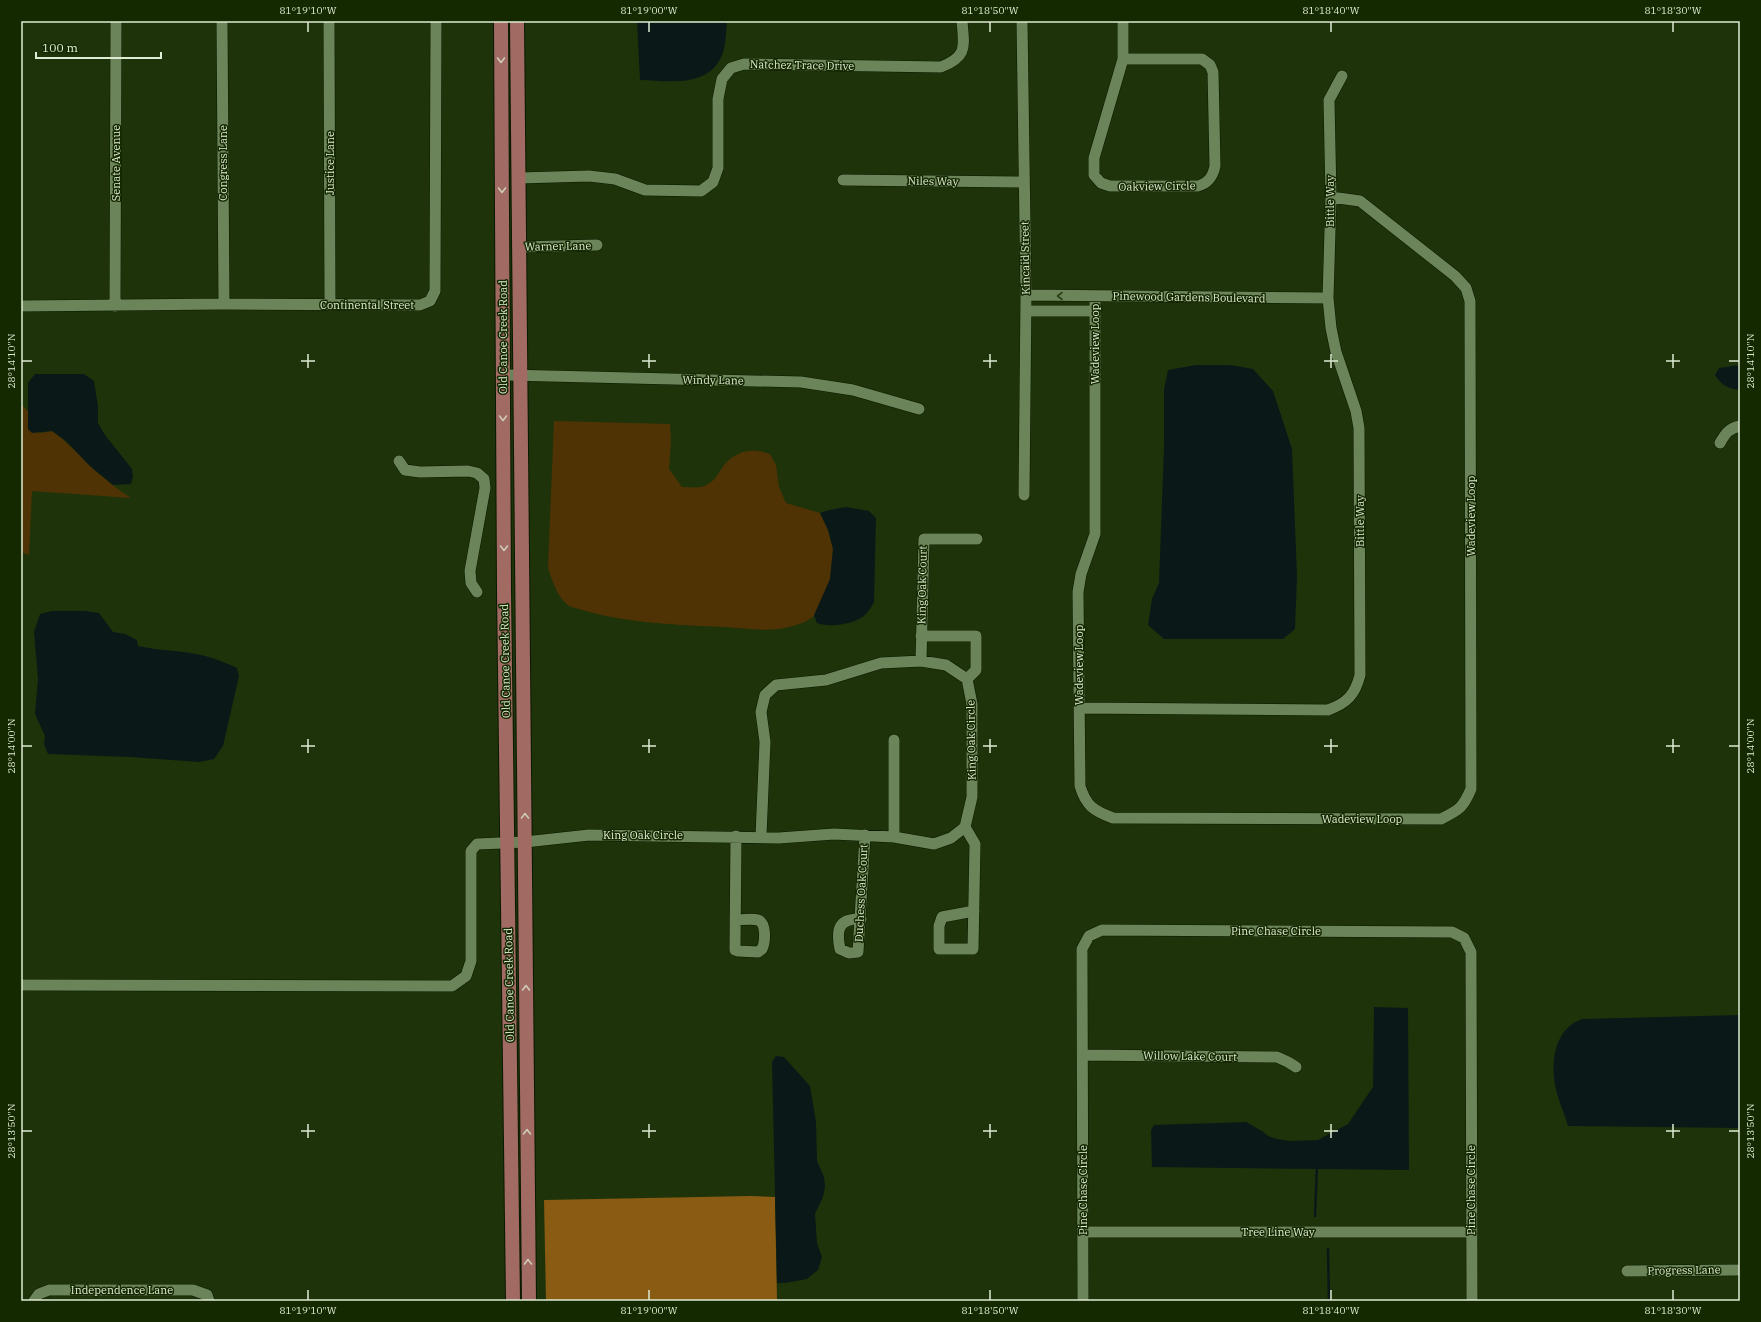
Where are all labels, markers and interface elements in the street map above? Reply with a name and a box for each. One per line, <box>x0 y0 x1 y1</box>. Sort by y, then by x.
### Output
text: 81°19'10"W <box>279 4 337 17</box>
text: 81°19'00"W <box>620 4 678 17</box>
text: 81°18'50"W <box>961 4 1019 17</box>
text: 81°18'40"W <box>1302 4 1360 17</box>
text: 81°18'30"W <box>1644 4 1702 17</box>
scale bar <box>36 34 161 60</box>
text: 100 m <box>42 40 78 55</box>
one-way arrow <box>497 57 505 63</box>
street label: Natchez Trace Drive <box>750 57 854 73</box>
street label: Senate Avenue <box>109 125 123 201</box>
street label: Congress Lane <box>216 125 230 201</box>
street label: Justice Lane <box>323 131 337 195</box>
street label: Niles Way <box>907 174 959 188</box>
street label: Bittle Way <box>1323 175 1337 227</box>
street label: Oakview Circle <box>1118 178 1196 194</box>
one-way arrow <box>498 187 506 193</box>
street label: Kincaid Street <box>1017 221 1033 295</box>
street label: Warner Lane <box>525 238 592 254</box>
street label: Old Canoe Creek Road <box>496 280 510 394</box>
street label: Pinewood Gardens Boulevard <box>1112 289 1266 305</box>
one-way arrow <box>1057 292 1063 300</box>
street label: Continental Street <box>320 298 414 312</box>
street label: Wadeview Loop <box>1088 303 1102 384</box>
text: 28°14'10"N <box>5 333 18 389</box>
text: 28°14'10"N <box>1744 333 1757 389</box>
street label: Windy Lane <box>682 372 744 388</box>
one-way arrow <box>499 415 507 421</box>
street label: Wadeview Loop <box>1464 475 1478 556</box>
street label: Bittle Way <box>1353 495 1367 547</box>
one-way arrow <box>500 545 508 551</box>
street label: King Oak Court <box>914 545 930 624</box>
street label: Old Canoe Creek Road <box>497 604 513 718</box>
street label: Wadeview Loop <box>1072 624 1086 705</box>
street label: King Oak Circle <box>963 700 979 780</box>
text: 28°14'00"N <box>5 718 18 774</box>
text: 28°14'00"N <box>1744 718 1757 774</box>
street label: Wadeview Loop <box>1322 812 1403 826</box>
one-way arrow <box>521 813 529 819</box>
street label: King Oak Circle <box>603 828 683 842</box>
street label: Duchess Oak Court <box>851 844 871 942</box>
street label: Pine Chase Circle <box>1231 924 1321 938</box>
street label: Old Canoe Creek Road <box>501 928 517 1042</box>
one-way arrow <box>522 985 530 991</box>
street label: Willow Lake Court <box>1143 1048 1237 1064</box>
text: 28°13'50"N <box>5 1103 18 1159</box>
text: 28°13'50"N <box>1744 1103 1757 1159</box>
one-way arrow <box>523 1129 531 1135</box>
street label: Pine Chase Circle <box>1076 1145 1090 1235</box>
street label: Pine Chase Circle <box>1464 1145 1478 1235</box>
street label: Tree Line Way <box>1241 1225 1315 1239</box>
one-way arrow <box>524 1259 532 1265</box>
street label: Progress Lane <box>1647 1262 1721 1278</box>
street label: Independence Lane <box>71 1283 173 1297</box>
text: 81°19'10"W <box>279 1304 337 1317</box>
text: 81°19'00"W <box>620 1304 678 1317</box>
text: 81°18'50"W <box>961 1304 1019 1317</box>
text: 81°18'40"W <box>1302 1304 1360 1317</box>
text: 81°18'30"W <box>1644 1304 1702 1317</box>

